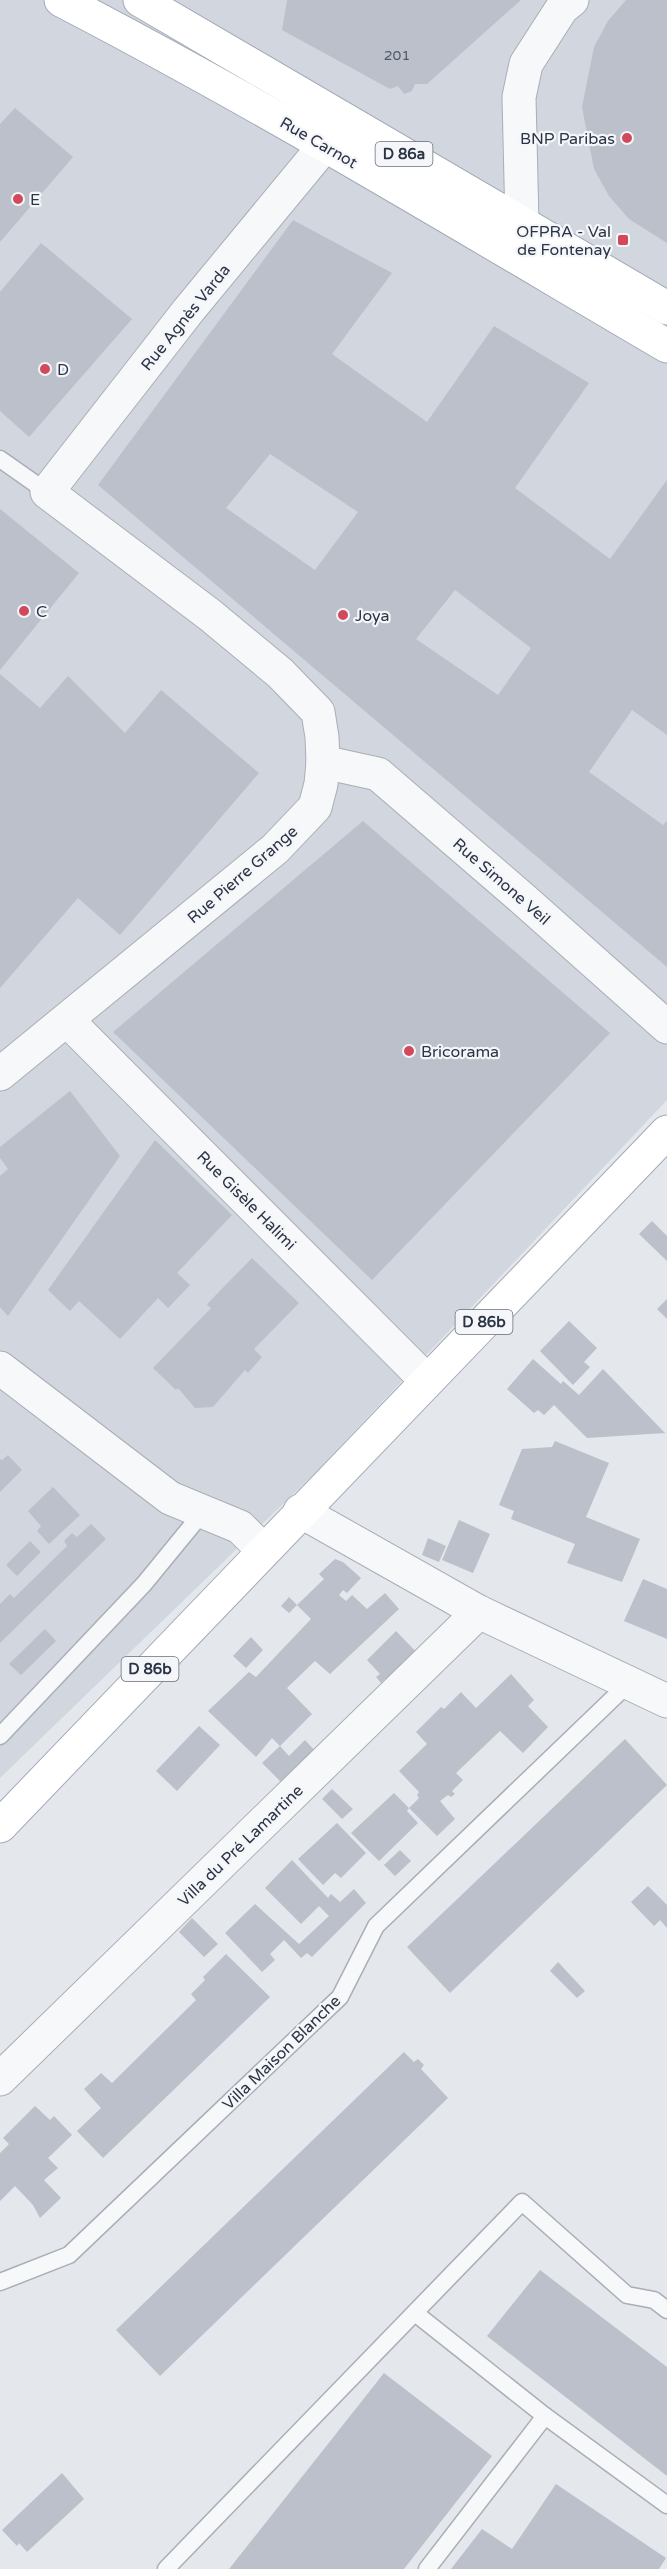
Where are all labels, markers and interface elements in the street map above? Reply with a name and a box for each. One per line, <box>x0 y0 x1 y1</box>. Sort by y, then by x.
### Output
house number: 201 <box>384 47 410 64</box>
street label: Rue Carnot <box>276 113 361 173</box>
place label: BNP Paribas <box>520 129 615 149</box>
marker: BNP Paribas <box>620 131 634 145</box>
road number: D 86a <box>376 142 432 166</box>
place label: E <box>30 190 40 210</box>
marker: E <box>11 192 25 206</box>
place label: OFPRA - Val de Fontenay <box>516 222 611 260</box>
marker: OFPRA - Val de Fontenay <box>616 233 630 247</box>
street label: Rue Agnès Varda <box>137 260 235 375</box>
place label: D <box>57 360 69 380</box>
marker: D <box>38 362 52 376</box>
place label: C <box>36 602 47 622</box>
marker: C <box>17 604 31 618</box>
place label: Joya <box>355 606 390 626</box>
marker: Joya <box>336 608 350 622</box>
street label: Rue Pierre Grange <box>183 821 302 928</box>
street label: Rue Simone Veil <box>448 834 554 930</box>
place label: Bricorama <box>421 1042 499 1062</box>
marker: Bricorama <box>402 1044 416 1058</box>
street label: Rue Gisèle Halimi <box>193 1147 300 1254</box>
road number: D 86b <box>456 1310 512 1334</box>
road number: D 86b <box>122 1657 178 1681</box>
street label: Villa du Pré Lamartine <box>174 1781 308 1911</box>
street label: Villa Maison Blanche <box>218 1991 345 2114</box>

